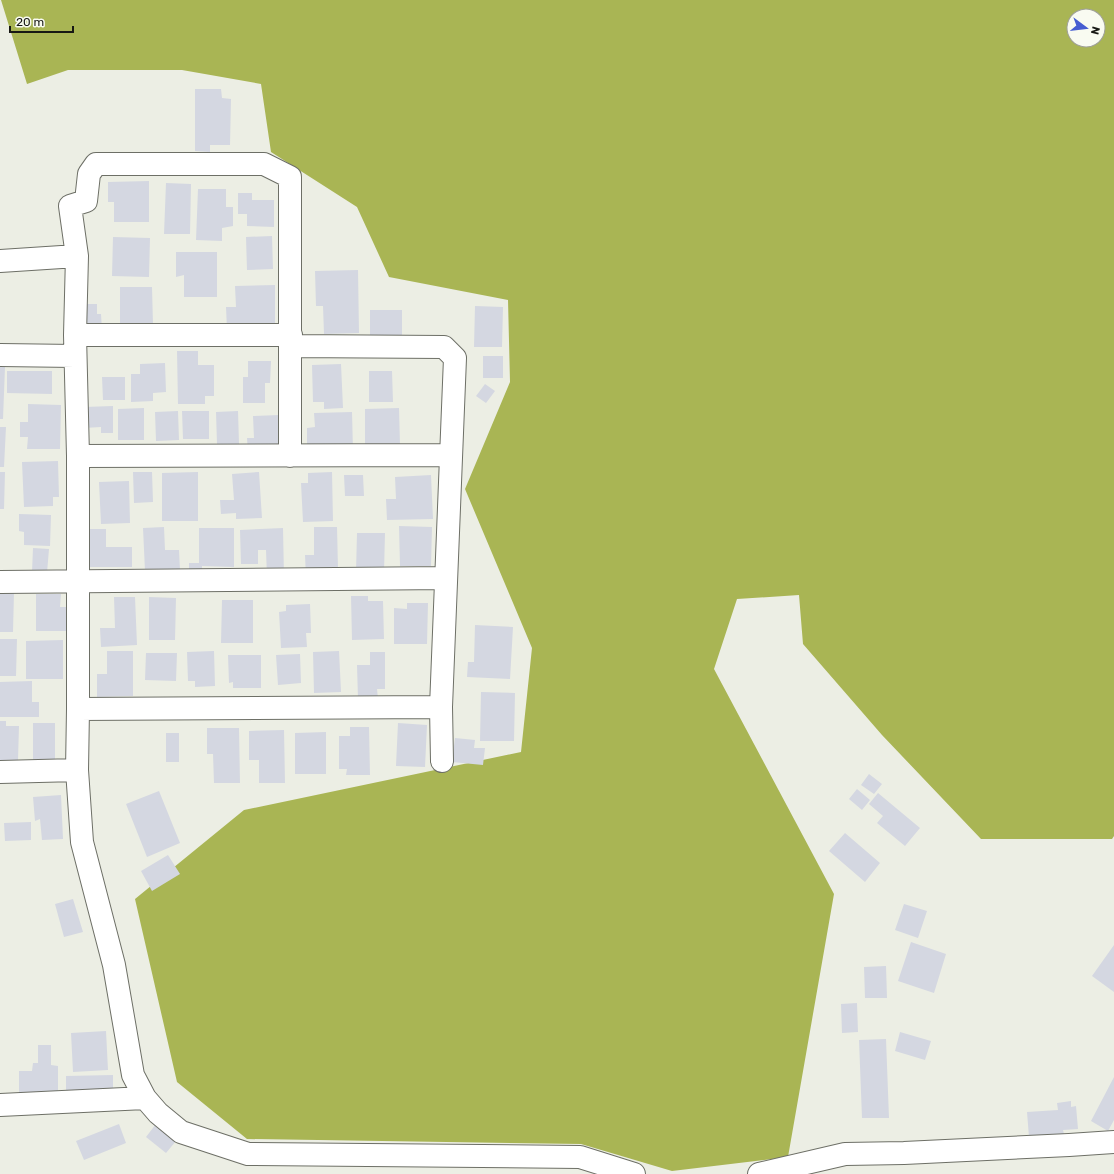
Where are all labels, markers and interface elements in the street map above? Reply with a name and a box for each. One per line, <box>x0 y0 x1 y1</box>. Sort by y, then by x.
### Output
scale bar <box>10 8 73 34</box>
north arrow <box>1066 8 1106 48</box>
text: 20 m <box>16 15 44 29</box>
text: N <box>1088 25 1102 36</box>

